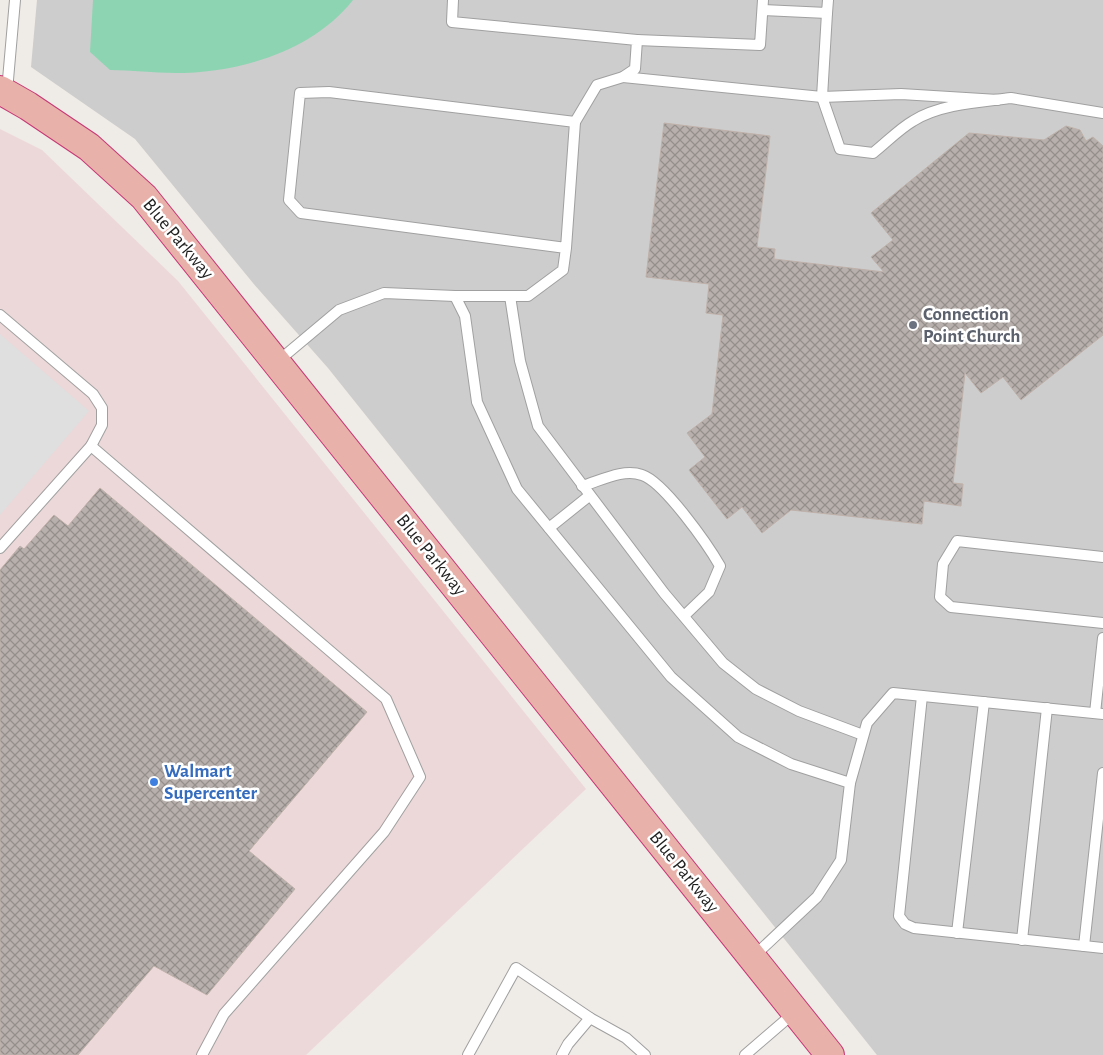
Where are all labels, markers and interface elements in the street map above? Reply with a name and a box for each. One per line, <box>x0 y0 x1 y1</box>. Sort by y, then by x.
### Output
street label: Blue Parkway <box>139 195 217 283</box>
place label: Connection Point Church <box>923 305 1020 346</box>
marker: Connection Point Church <box>907 319 919 331</box>
street label: Blue Parkway <box>393 511 469 599</box>
place label: Walmart Supercenter <box>164 762 257 803</box>
marker: Walmart Supercenter <box>148 776 160 788</box>
street label: Blue Parkway <box>646 828 722 916</box>

